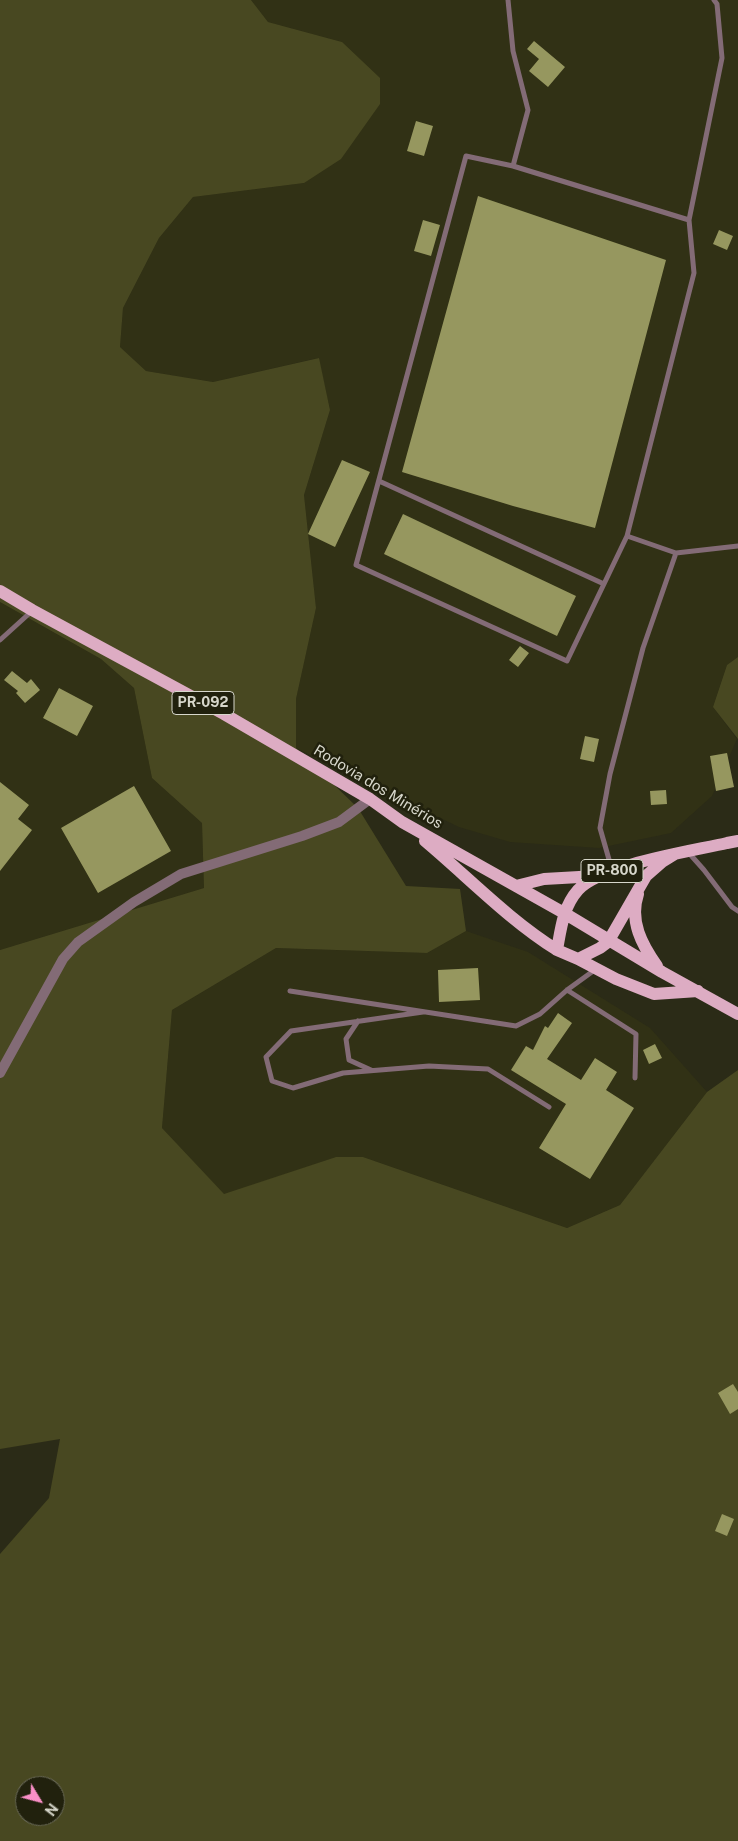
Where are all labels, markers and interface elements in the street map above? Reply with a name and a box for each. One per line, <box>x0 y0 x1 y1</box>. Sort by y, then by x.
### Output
road number: PR-092 <box>172 691 234 714</box>
street label: Rodovia dos Minérios <box>310 741 446 833</box>
road number: PR-800 <box>581 859 643 882</box>
north arrow <box>15 1776 65 1826</box>
text: N <box>42 1800 61 1819</box>

